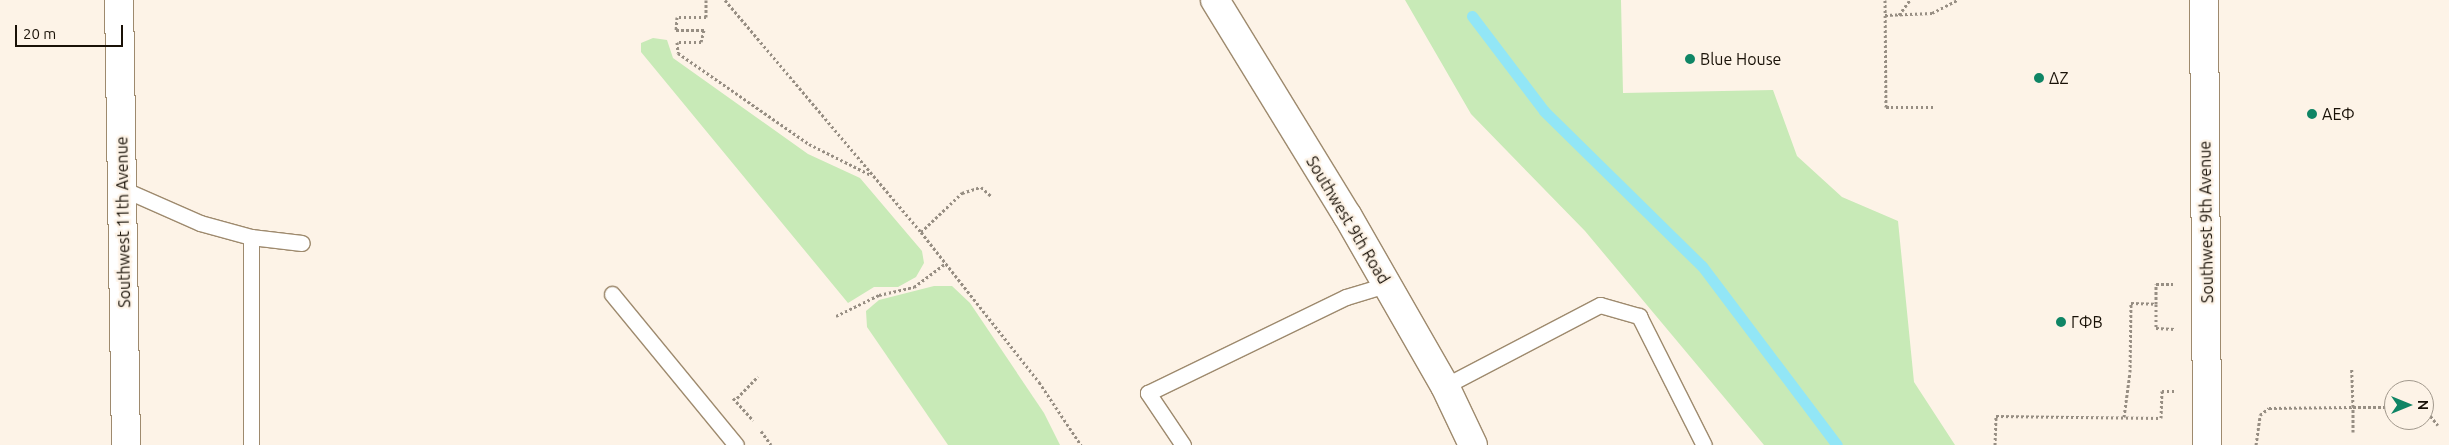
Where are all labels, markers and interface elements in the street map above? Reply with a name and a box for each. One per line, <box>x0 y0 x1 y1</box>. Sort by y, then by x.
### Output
scale bar <box>18 15 125 47</box>
text: 20 m <box>23 25 56 42</box>
place label: Blue House <box>1700 49 1781 69</box>
marker: Blue House <box>1684 53 1696 65</box>
place label: ΔΖ <box>2049 68 2069 88</box>
marker: ΔΖ <box>2033 72 2045 84</box>
place label: ΑΕΦ <box>2322 104 2355 124</box>
marker: ΑΕΦ <box>2306 108 2318 120</box>
street label: Southwest 11th Avenue <box>112 136 134 308</box>
street label: Southwest 9th Avenue <box>2195 141 2217 303</box>
street label: Southwest 9th Road <box>1302 153 1394 287</box>
place label: ΓΦΒ <box>2071 312 2103 332</box>
marker: ΓΦΒ <box>2055 316 2067 328</box>
north arrow <box>2384 380 2434 430</box>
text: N <box>2415 400 2431 410</box>

